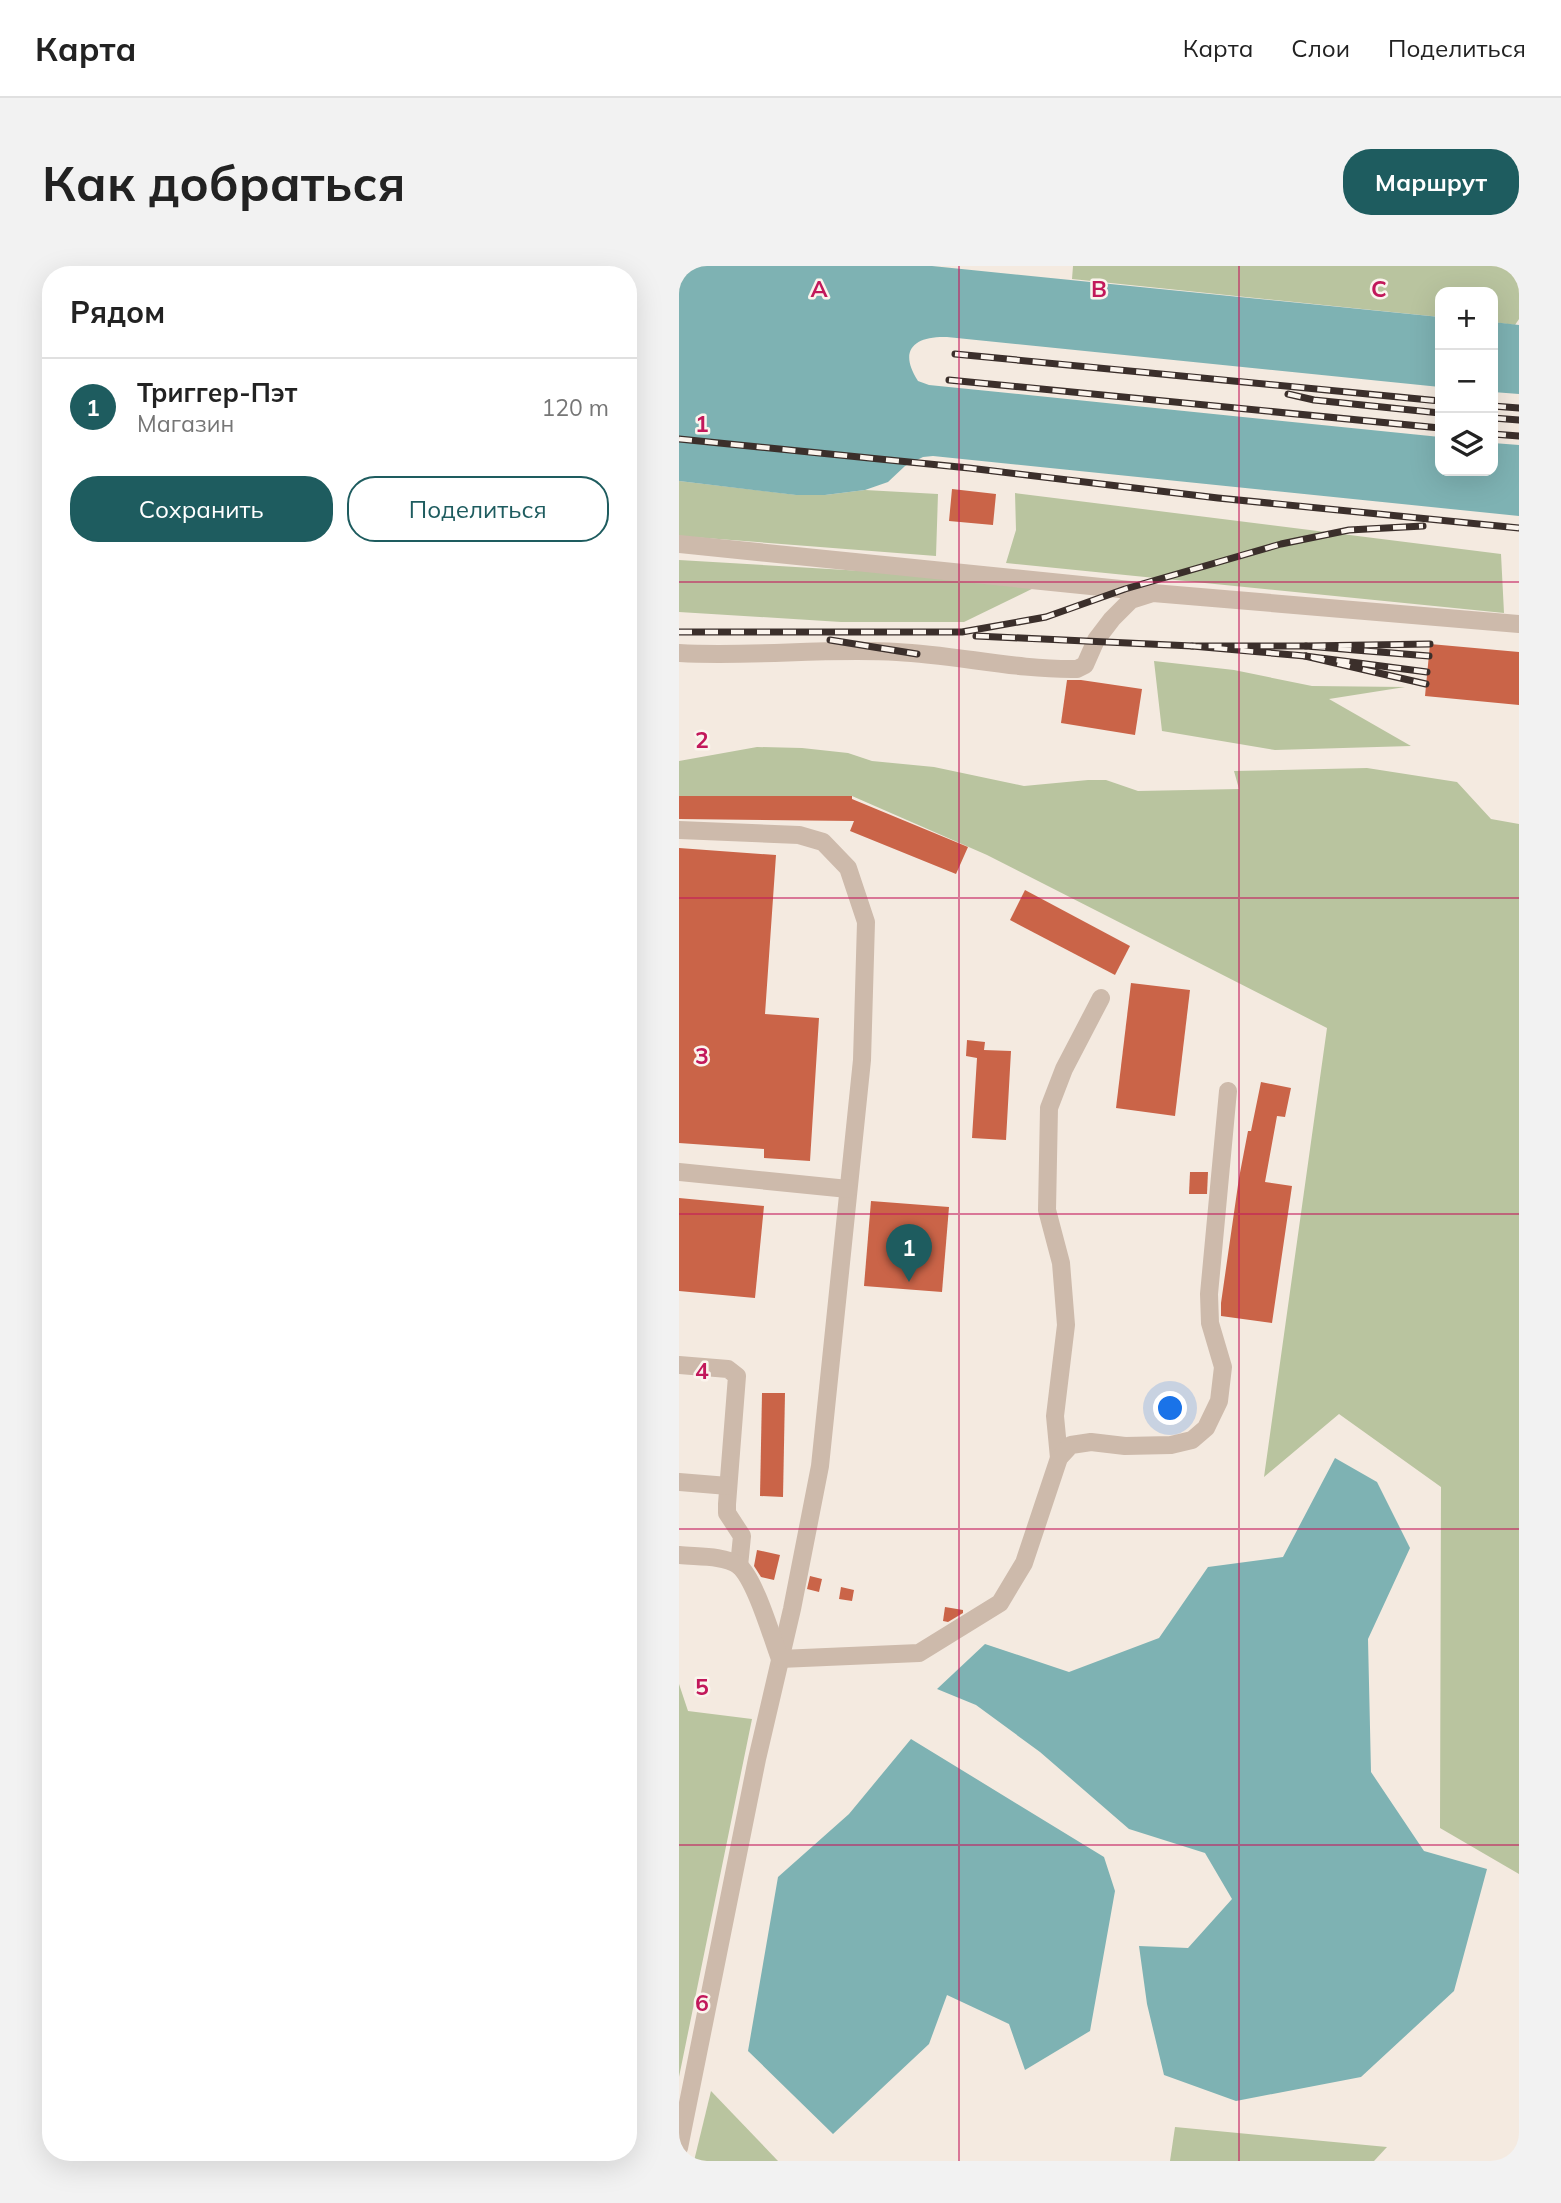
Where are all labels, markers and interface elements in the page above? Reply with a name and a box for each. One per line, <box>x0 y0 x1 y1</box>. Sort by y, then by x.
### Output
text: Карта <box>35 28 137 69</box>
text: Карта <box>1183 33 1253 63</box>
text: Слои <box>1291 33 1350 63</box>
text: Поделиться <box>1388 33 1526 63</box>
button: Маршрут <box>1343 149 1519 215</box>
text: Как добраться <box>42 152 405 213</box>
text: A <box>810 274 828 303</box>
text: B <box>1091 274 1107 303</box>
text: C <box>1371 274 1387 303</box>
map controls <box>1435 287 1498 476</box>
button: + <box>1435 287 1498 350</box>
text: Рядом <box>70 293 165 331</box>
button: − <box>1435 350 1498 413</box>
text: Триггер-Пэт <box>137 376 297 409</box>
text: 1 <box>86 393 100 422</box>
text: 120 m <box>541 393 609 422</box>
text: Магазин <box>137 409 234 438</box>
text: 1 <box>695 409 709 438</box>
button: layers <box>1435 413 1498 476</box>
button: Сохранить <box>70 476 333 542</box>
button: Поделиться <box>347 476 609 542</box>
text: 2 <box>695 725 709 754</box>
text: 3 <box>695 1041 709 1070</box>
pin: 1 <box>886 1224 932 1282</box>
text: 4 <box>695 1356 709 1385</box>
your location <box>1153 1391 1187 1425</box>
text: 5 <box>695 1672 709 1701</box>
text: 6 <box>695 1988 709 2017</box>

